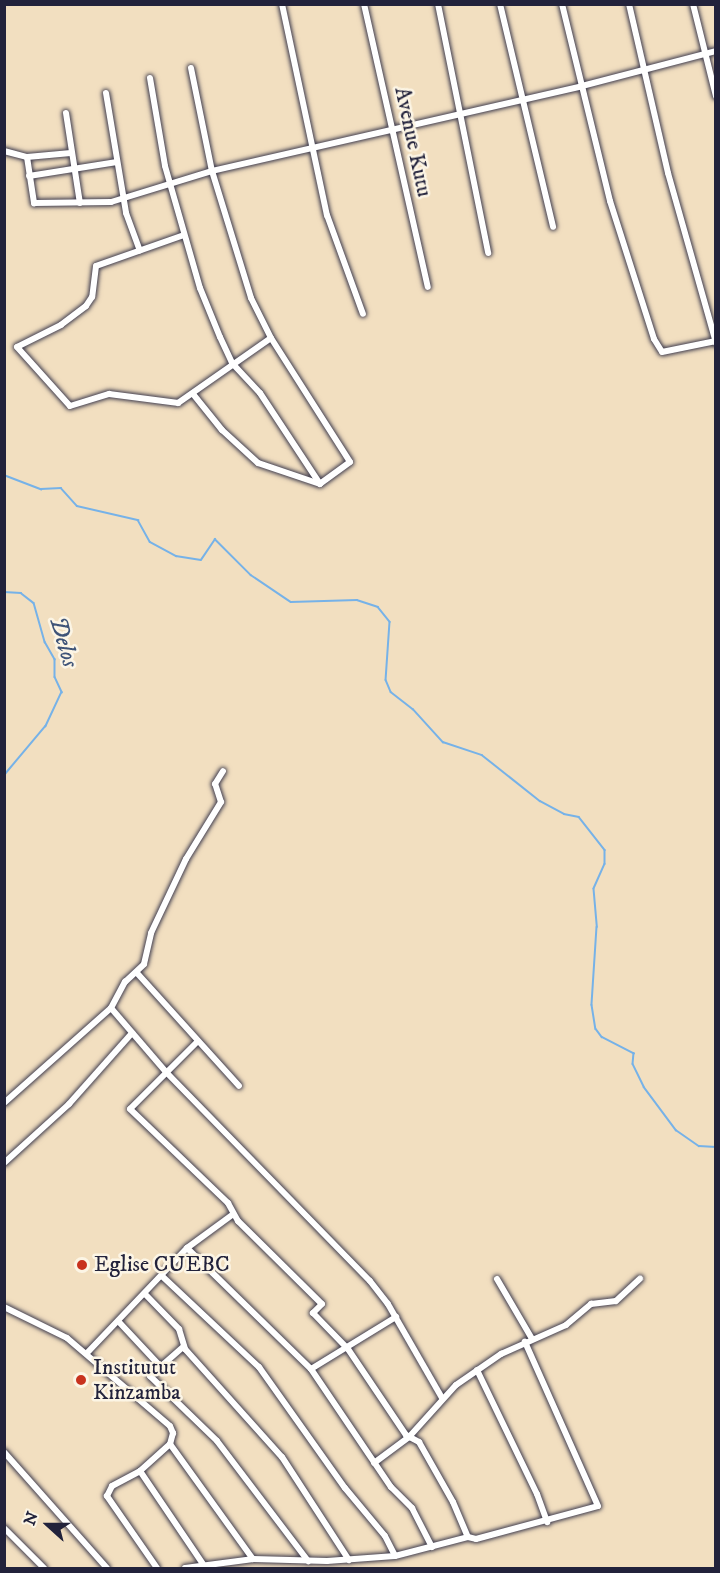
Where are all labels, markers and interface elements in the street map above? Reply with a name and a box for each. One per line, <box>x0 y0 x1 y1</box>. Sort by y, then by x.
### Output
street label: Avenue Kutu <box>388 85 438 199</box>
water label: Delos <box>42 613 84 671</box>
place label: Eglise CUEBC <box>94 1252 230 1278</box>
marker: Eglise CUEBC <box>75 1258 89 1272</box>
place label: Institutut Kinzamba <box>93 1354 181 1406</box>
marker: Institutut Kinzamba <box>74 1373 88 1387</box>
north arrow <box>18 1495 78 1555</box>
text: N <box>20 1509 43 1528</box>

